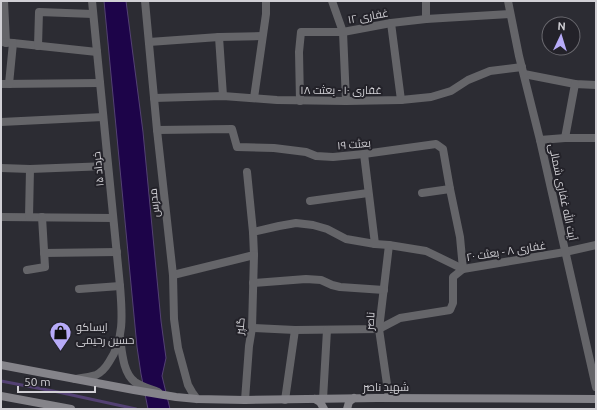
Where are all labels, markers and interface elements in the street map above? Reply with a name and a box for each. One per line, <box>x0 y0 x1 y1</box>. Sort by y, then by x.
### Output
street label: غفاری ۱۲ <box>347 7 390 26</box>
north arrow <box>541 16 581 56</box>
text: N <box>557 20 566 32</box>
street label: غفاری ۱۰ - بعثت ۱۸ <box>300 84 382 97</box>
street label: بعثت ۱۹ <box>337 137 371 151</box>
street label: آیت الله غفاری شمالی <box>546 142 581 242</box>
street label: ۱۵ خرداد <box>90 151 107 187</box>
street label: مدرس <box>147 188 162 218</box>
street label: غفاری ۸ - بعثت ۲۰ <box>465 239 547 264</box>
street label: ناصر <box>363 312 377 331</box>
street label: گلپر <box>233 317 248 336</box>
shop icon: ایساکو حسین رحیمی <box>47 320 73 353</box>
place label: ایساکو حسین رحیمی <box>76 321 134 347</box>
scale bar <box>18 368 95 394</box>
text: 50 m <box>24 375 51 388</box>
street label: شهید ناصر <box>362 381 409 394</box>

